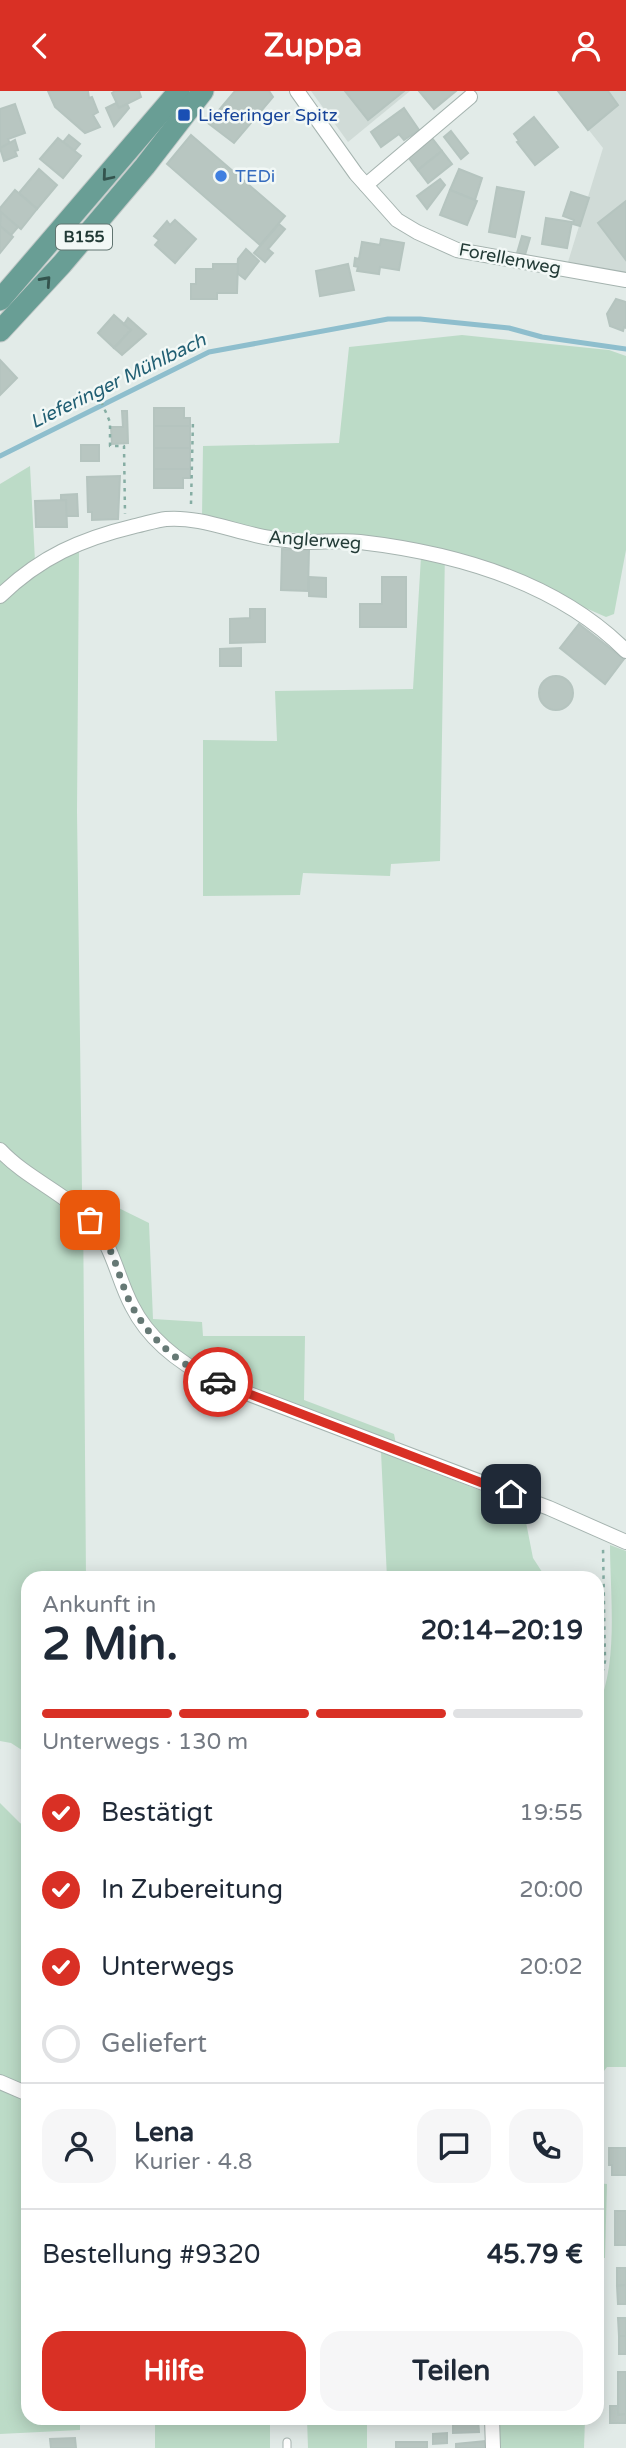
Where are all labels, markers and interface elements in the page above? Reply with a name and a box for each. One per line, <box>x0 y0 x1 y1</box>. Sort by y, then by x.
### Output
icon: back <box>21 27 59 65</box>
text: Zuppa <box>264 27 362 65</box>
icon: person <box>567 27 605 65</box>
place label: Lieferinger Spitz <box>198 104 338 126</box>
marker: Lieferinger Spitz <box>176 107 192 123</box>
place label: TEDi <box>235 165 275 187</box>
one-way arrow <box>103 167 115 180</box>
marker: TEDi <box>213 168 229 184</box>
road number: B155 <box>56 225 112 249</box>
street label: Forellenweg <box>457 238 563 280</box>
one-way arrow <box>38 276 50 289</box>
water label: Lieferinger Mühlbach <box>27 329 210 433</box>
street label: Anglerweg <box>268 526 362 554</box>
pin <box>60 1190 120 1250</box>
icon: bag <box>71 1201 109 1239</box>
courier <box>183 1347 253 1417</box>
icon: car <box>199 1363 237 1401</box>
pin <box>481 1464 541 1524</box>
icon: home <box>492 1475 530 1513</box>
text: Ankunft in <box>42 1591 156 1619</box>
text: 20:14–20:19 <box>421 1615 583 1646</box>
text: 2 Min. <box>42 1617 178 1672</box>
text: Unterwegs · 130 m <box>42 1728 248 1756</box>
icon: check <box>42 1794 80 1832</box>
text: Bestätigt <box>101 1797 213 1828</box>
text: 19:55 <box>519 1799 583 1827</box>
icon: check <box>42 1871 80 1909</box>
text: In Zubereitung <box>101 1874 283 1905</box>
text: 20:00 <box>519 1876 583 1904</box>
icon: check <box>42 1948 80 1986</box>
text: Unterwegs <box>101 1951 234 1982</box>
text: 20:02 <box>519 1953 583 1981</box>
text: Geliefert <box>101 2028 207 2059</box>
button: person <box>42 2109 116 2183</box>
button: chat <box>417 2109 491 2183</box>
button: phone <box>509 2109 583 2183</box>
text: Lena <box>134 2117 194 2148</box>
text: Kurier · 4.8 <box>134 2148 252 2176</box>
text: Bestellung #9320 <box>42 2239 260 2270</box>
text: 45.79 € <box>487 2239 583 2270</box>
button: Hilfe <box>42 2331 306 2411</box>
button: Teilen <box>320 2331 583 2411</box>

